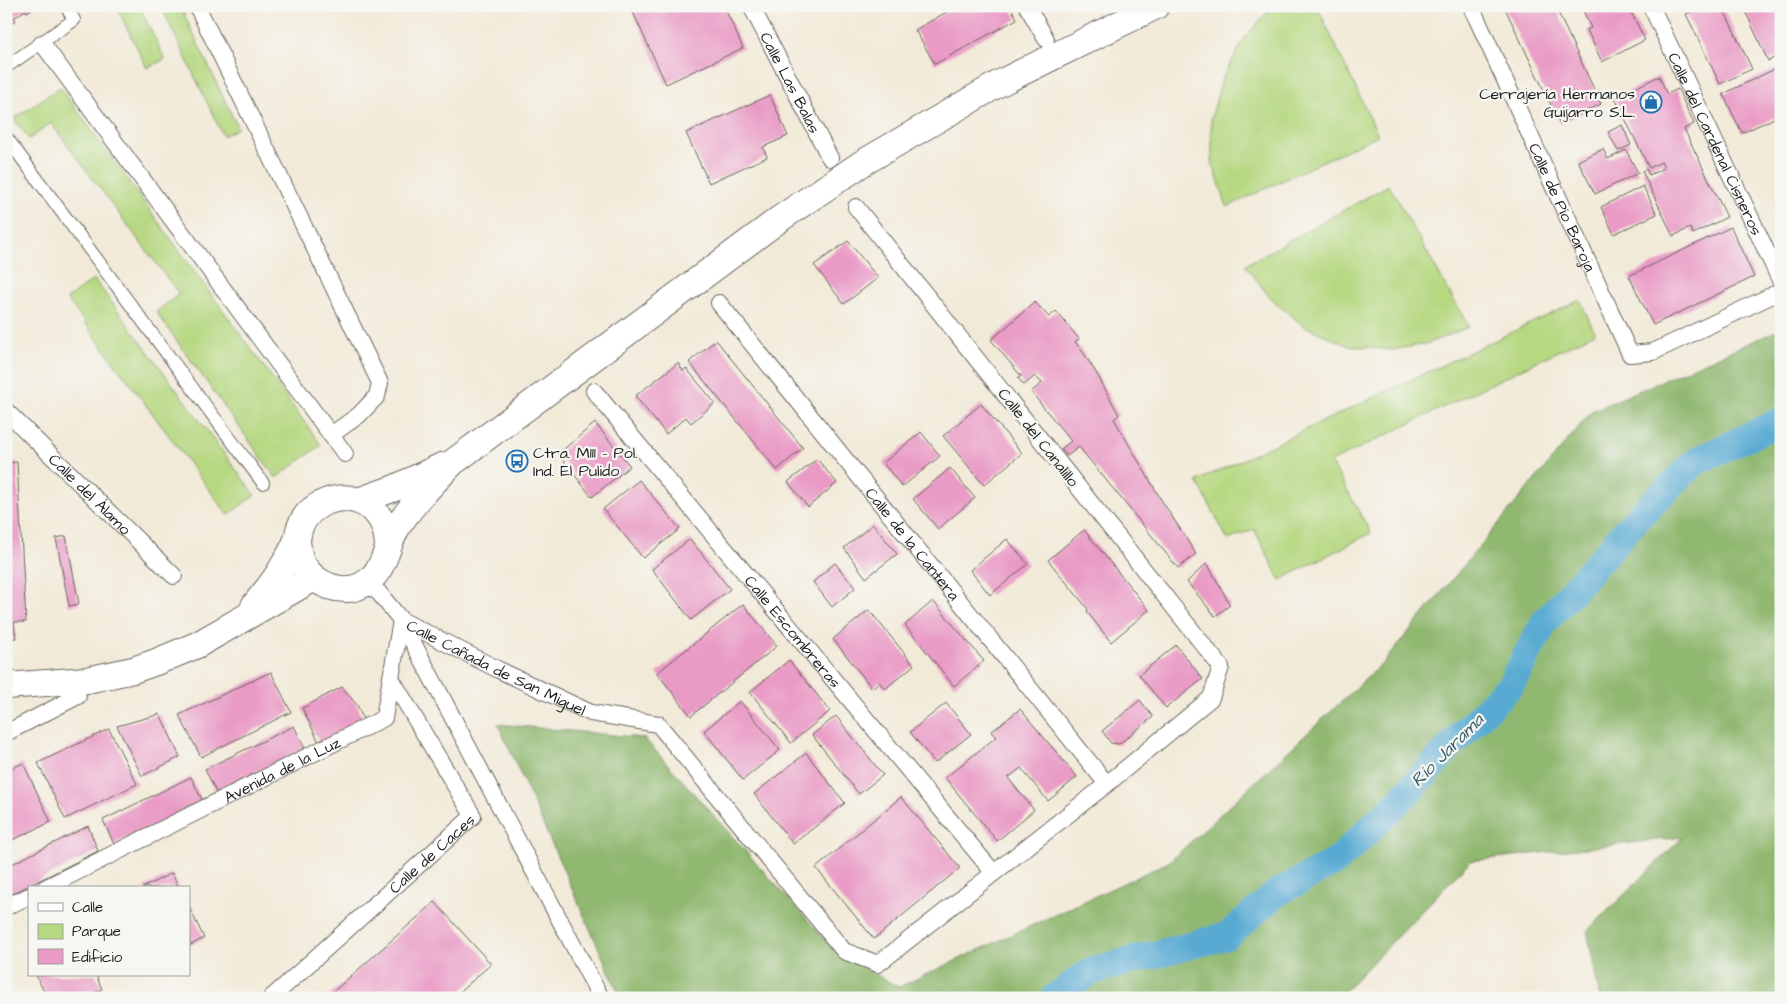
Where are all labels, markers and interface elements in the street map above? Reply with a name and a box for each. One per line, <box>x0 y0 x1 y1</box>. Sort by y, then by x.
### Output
street label: Calle Las Balas <box>754 28 825 137</box>
street label: Calle del Cardenal Cisneros <box>1662 49 1767 239</box>
place label: Cerrajería Hermanos Guijarro S.L. <box>1479 83 1635 123</box>
shop icon: Cerrajería Hermanos Guijarro S.L. <box>1639 90 1663 114</box>
street label: Calle de Pío Baroja <box>1523 140 1601 275</box>
street label: Calle del Canalillo <box>993 384 1084 492</box>
place label: Ctra. M111 - Pol. Ind. El Pulido <box>533 442 638 482</box>
street label: Calle del Álamo <box>43 449 136 540</box>
bus stop icon: Ctra. M111 - Pol. Ind. El Pulido <box>505 449 529 473</box>
street label: Calle de la Cantera <box>860 483 965 605</box>
street label: Calle Escombreras <box>739 571 846 693</box>
street label: Calle Cañada de San Miguel <box>402 615 589 721</box>
water label: Río Jarama <box>1405 708 1490 792</box>
street label: Avenida de la Luz <box>220 732 344 809</box>
street label: Calle de Caces <box>384 809 480 899</box>
legend <box>28 886 190 976</box>
text: Calle <box>72 897 103 918</box>
text: Parque <box>72 921 121 942</box>
text: Edificio <box>72 947 123 968</box>

